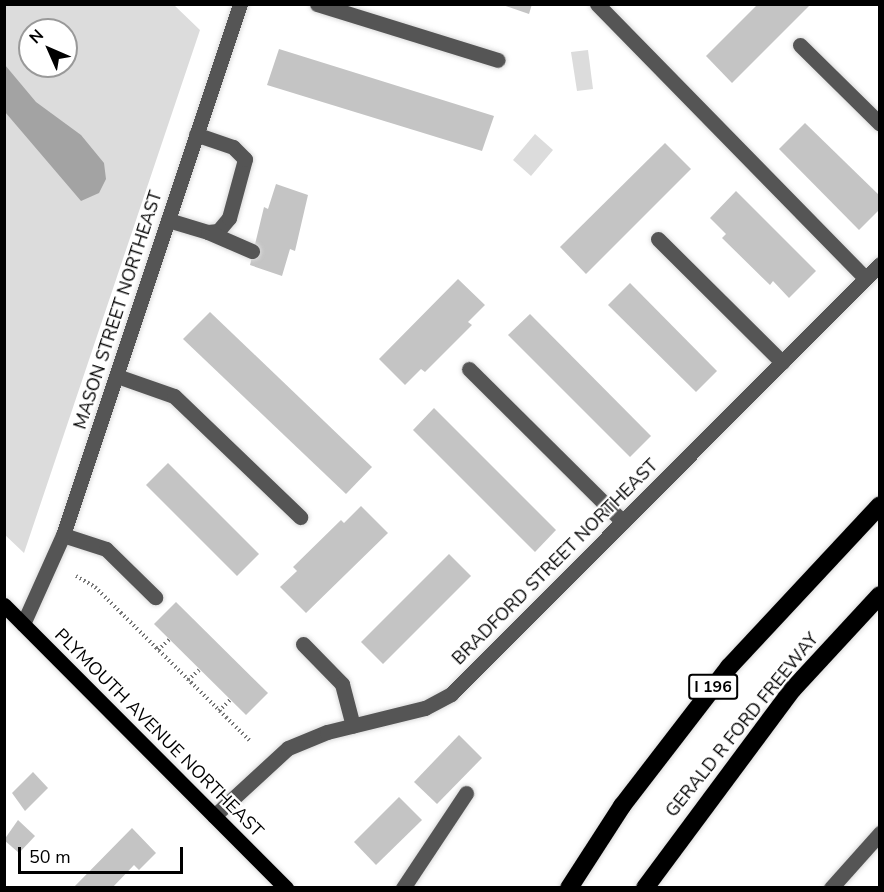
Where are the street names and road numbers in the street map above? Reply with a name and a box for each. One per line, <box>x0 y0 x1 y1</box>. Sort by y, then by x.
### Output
street label: MASON STREET NORTHEAST <box>69 188 167 432</box>
street label: BRADFORD STREET NORTHEAST <box>448 455 662 669</box>
street label: PLYMOUTH AVENUE NORTHEAST <box>50 624 268 842</box>
street label: GERALD R FORD FREEWAY <box>661 629 823 821</box>
road number: I 196 <box>688 674 738 700</box>

